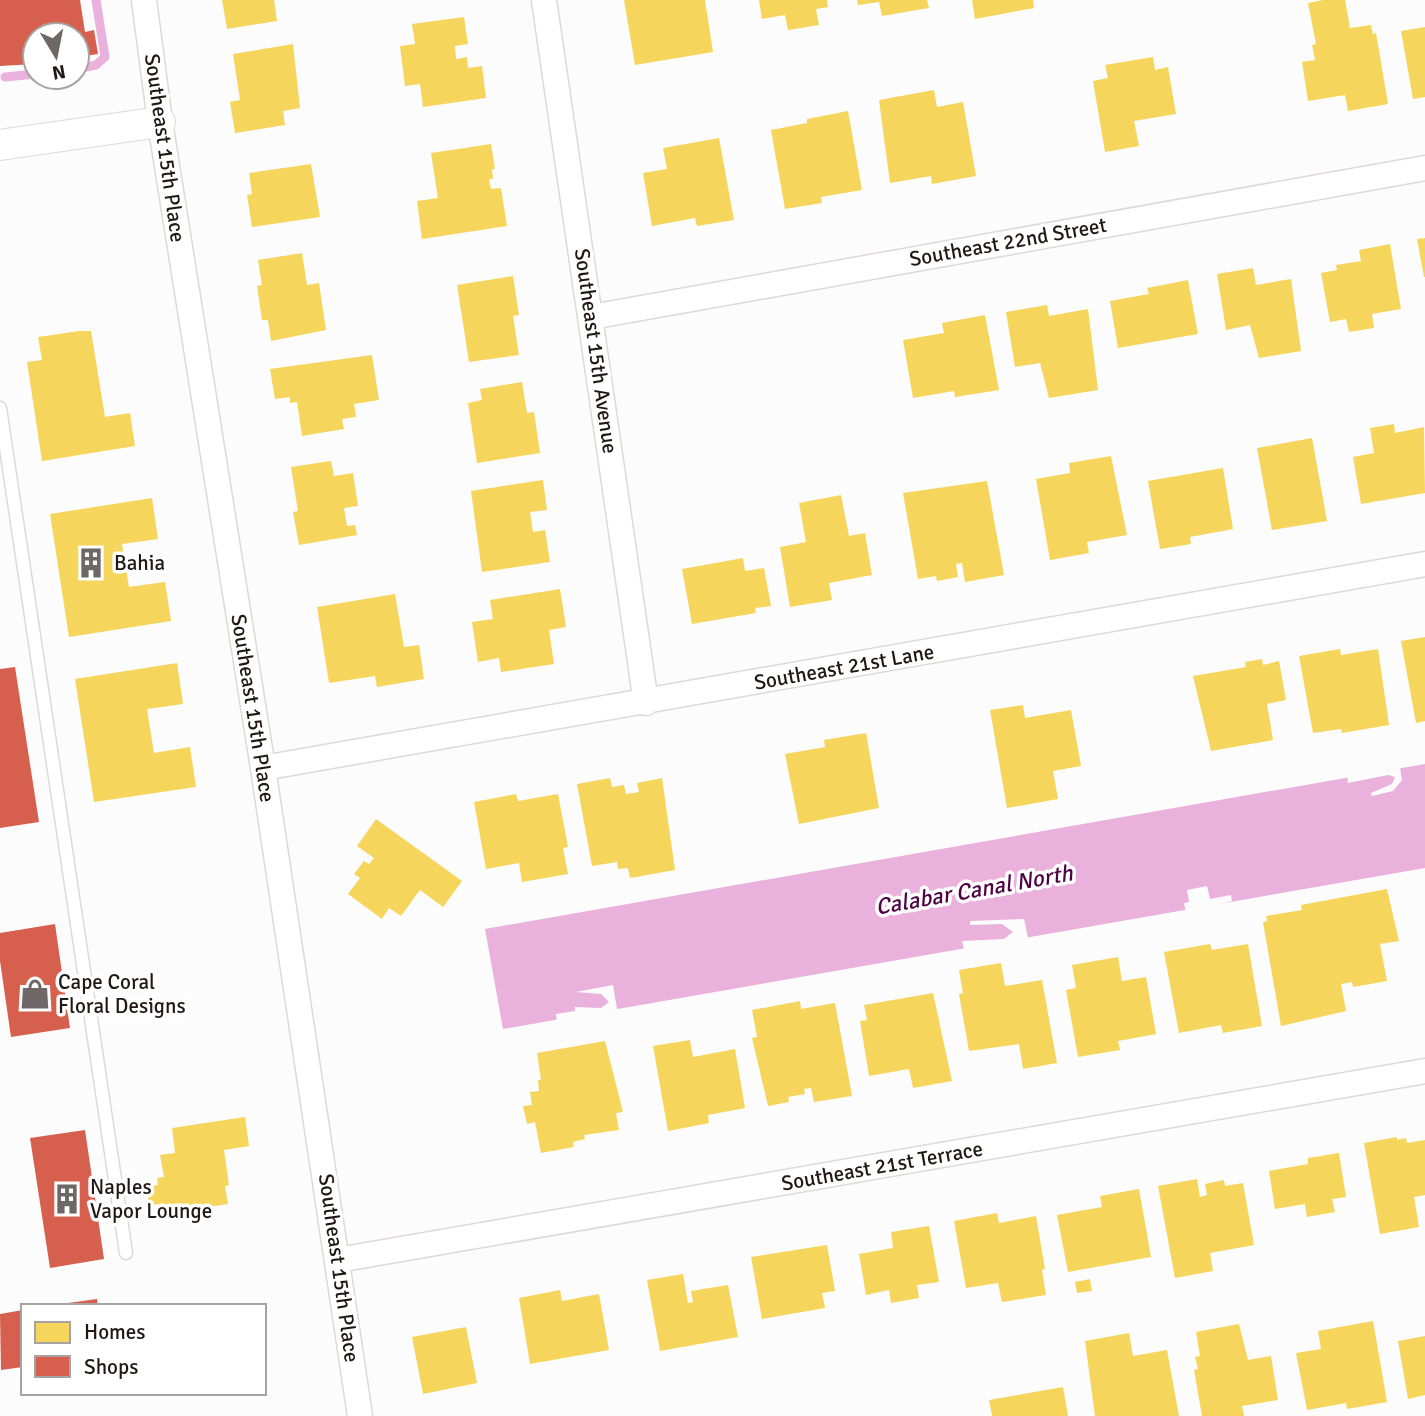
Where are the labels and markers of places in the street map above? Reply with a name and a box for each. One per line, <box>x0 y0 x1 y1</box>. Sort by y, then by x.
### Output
building icon: Bahia <box>74 546 108 580</box>
place label: Bahia <box>114 550 165 576</box>
place label: Cape Coral Floral Designs <box>58 969 186 1019</box>
shop icon: Cape Coral Floral Designs <box>18 977 52 1011</box>
place label: Naples Vapor Lounge <box>90 1174 212 1224</box>
building icon: Naples Vapor Lounge <box>50 1182 84 1216</box>

